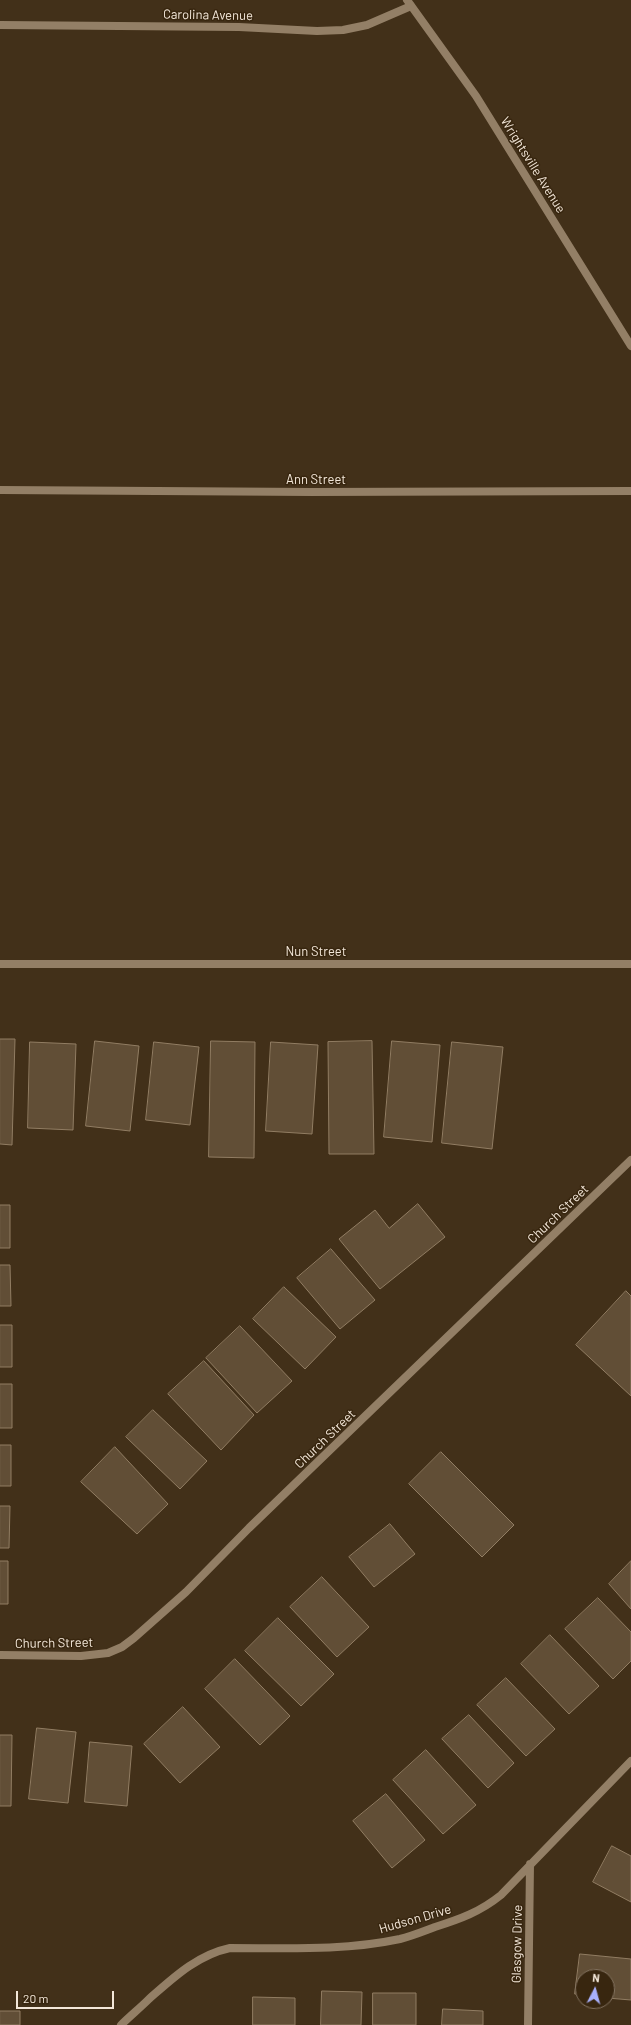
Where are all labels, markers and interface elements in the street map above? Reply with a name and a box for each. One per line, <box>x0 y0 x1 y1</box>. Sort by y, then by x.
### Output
street label: Carolina Avenue <box>163 6 253 24</box>
street label: Wrightsville Avenue <box>497 114 569 216</box>
street label: Ann Street <box>286 472 346 488</box>
street label: Nun Street <box>286 944 346 960</box>
street label: Church Street <box>524 1181 592 1247</box>
street label: Church Street <box>291 1406 359 1472</box>
street label: Church Street <box>15 1635 93 1651</box>
street label: Hudson Drive <box>377 1901 453 1937</box>
street label: Glasgow Drive <box>509 1905 525 1983</box>
north arrow <box>575 1969 615 2009</box>
text: N <box>592 1971 601 1984</box>
scale bar <box>18 1983 116 2009</box>
text: 20 m <box>23 1991 49 2005</box>

